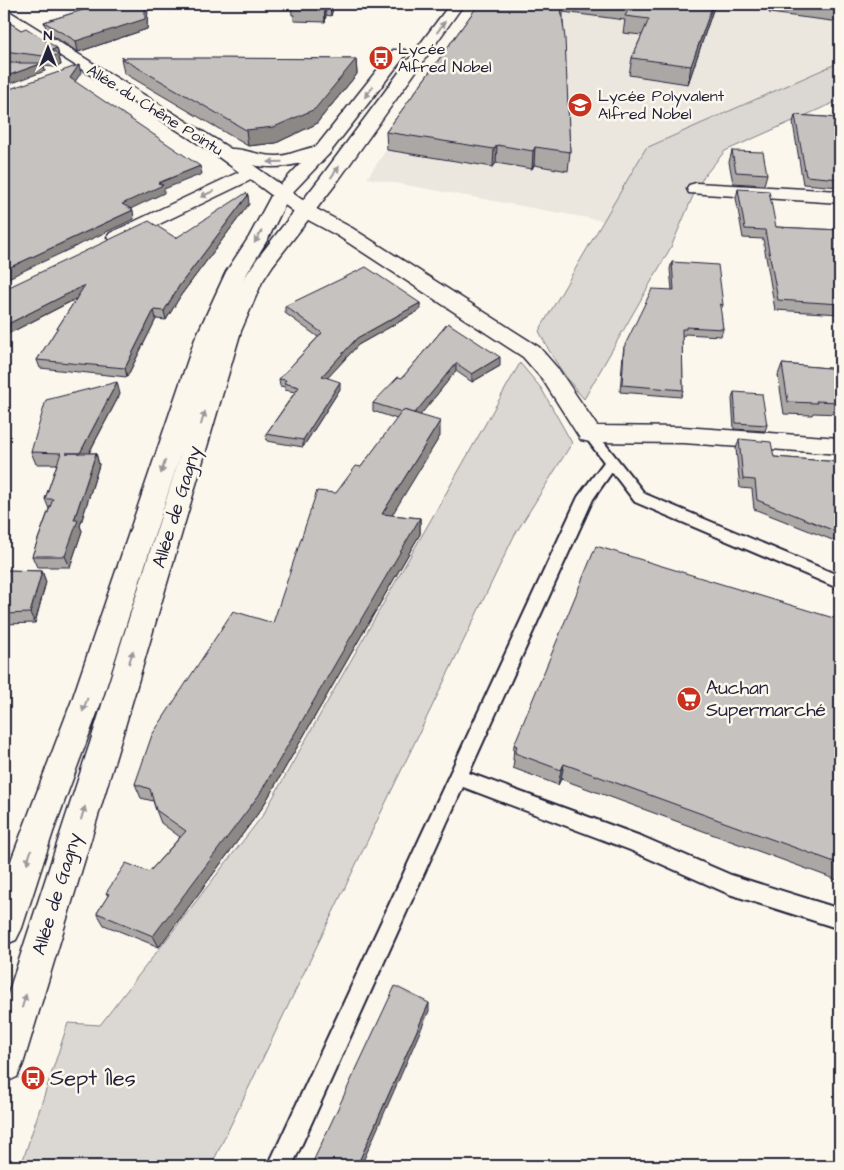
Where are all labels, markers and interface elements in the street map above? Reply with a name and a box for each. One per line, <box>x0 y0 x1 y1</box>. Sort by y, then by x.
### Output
one-way arrow <box>436 20 446 34</box>
north arrow <box>22 22 72 72</box>
text: N <box>44 26 53 46</box>
place label: Lycée Alfred Nobel <box>398 38 492 78</box>
bus stop icon: Lycée Alfred Nobel <box>368 45 394 71</box>
street label: Allée du Chêne Pointu <box>83 59 227 161</box>
one-way arrow <box>363 85 374 98</box>
place label: Lycée Polyvalent Alfred Nobel <box>598 85 725 125</box>
school or university icon: Lycée Polyvalent Alfred Nobel <box>567 92 593 118</box>
one-way arrow <box>267 158 283 166</box>
one-way arrow <box>330 165 340 179</box>
one-way arrow <box>200 191 214 199</box>
one-way arrow <box>254 231 263 244</box>
one-way arrow <box>200 410 208 425</box>
street label: Allée de Gagny <box>146 442 210 572</box>
one-way arrow <box>159 460 167 475</box>
one-way arrow <box>127 650 135 665</box>
place label: Auchan Supermarché <box>706 675 826 724</box>
supermarket icon: Auchan Supermarché <box>676 686 702 712</box>
one-way arrow <box>81 698 89 713</box>
one-way arrow <box>79 805 87 820</box>
street label: Allée de Gagny <box>26 829 90 959</box>
one-way arrow <box>24 850 32 865</box>
one-way arrow <box>20 993 28 1008</box>
place label: Sept Îles <box>50 1063 136 1094</box>
bus stop icon: Sept Îles <box>20 1065 46 1091</box>

